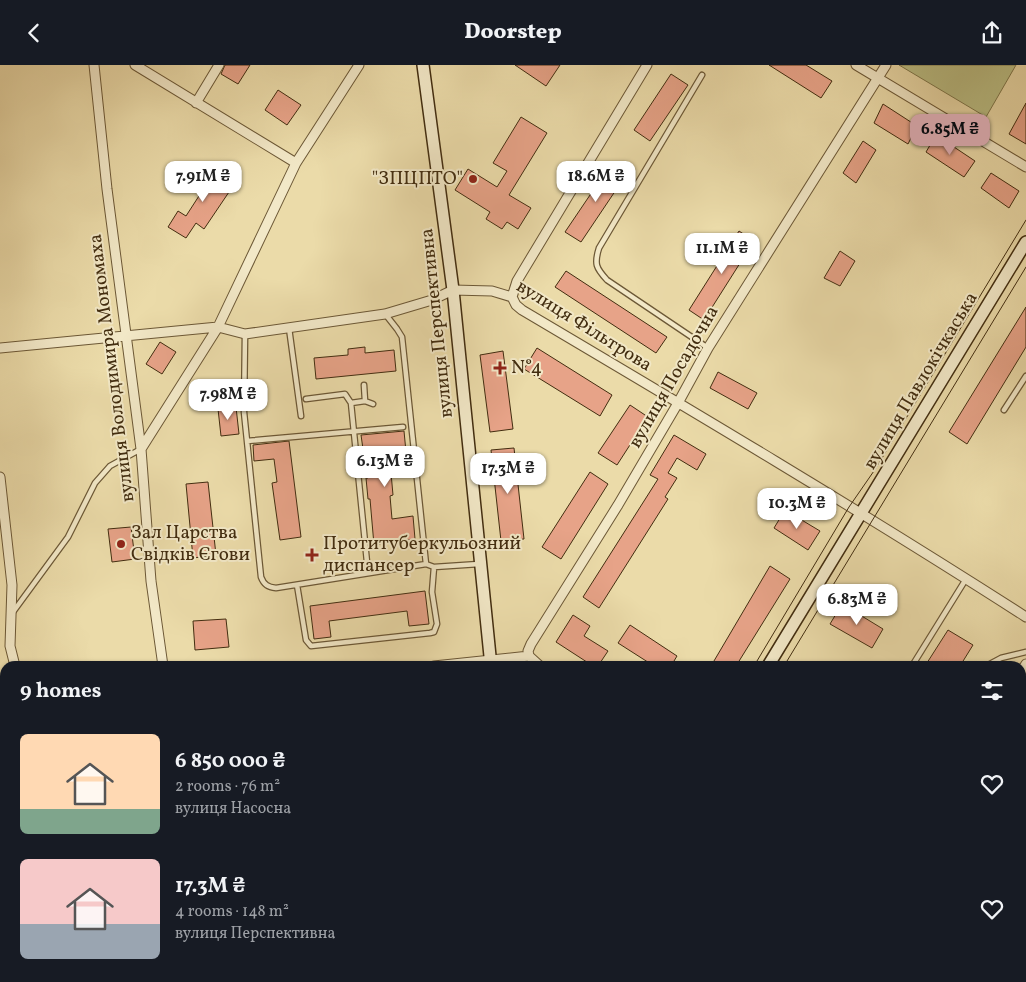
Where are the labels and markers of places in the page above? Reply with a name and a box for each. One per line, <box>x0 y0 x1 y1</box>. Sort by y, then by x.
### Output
pin: 6.85M ₴ <box>904 113 996 156</box>
pin: 7.91M ₴ <box>157 161 249 203</box>
pin: 18.6M ₴ <box>550 161 642 203</box>
place label: "ЗПЦПТО" <box>372 166 463 192</box>
marker: "ЗПЦПТО" <box>467 173 479 185</box>
pin: 11.1M ₴ <box>676 233 768 275</box>
place label: N°4 <box>511 355 542 381</box>
marker: N°4 <box>493 361 507 375</box>
pin: 7.98M ₴ <box>182 379 274 421</box>
pin: 6.13M ₴ <box>339 445 431 488</box>
pin: 17.3M ₴ <box>462 453 554 495</box>
pin: 10.3M ₴ <box>751 487 843 530</box>
place label: Зал Царства Свідків Єгови <box>131 520 250 568</box>
place label: Протитуберкульозний диспансер <box>323 531 521 579</box>
marker: Зал Царства Свідків Єгови <box>115 538 127 550</box>
marker: Протитуберкульозний диспансер <box>305 548 319 562</box>
pin: 6.83M ₴ <box>811 583 903 626</box>

